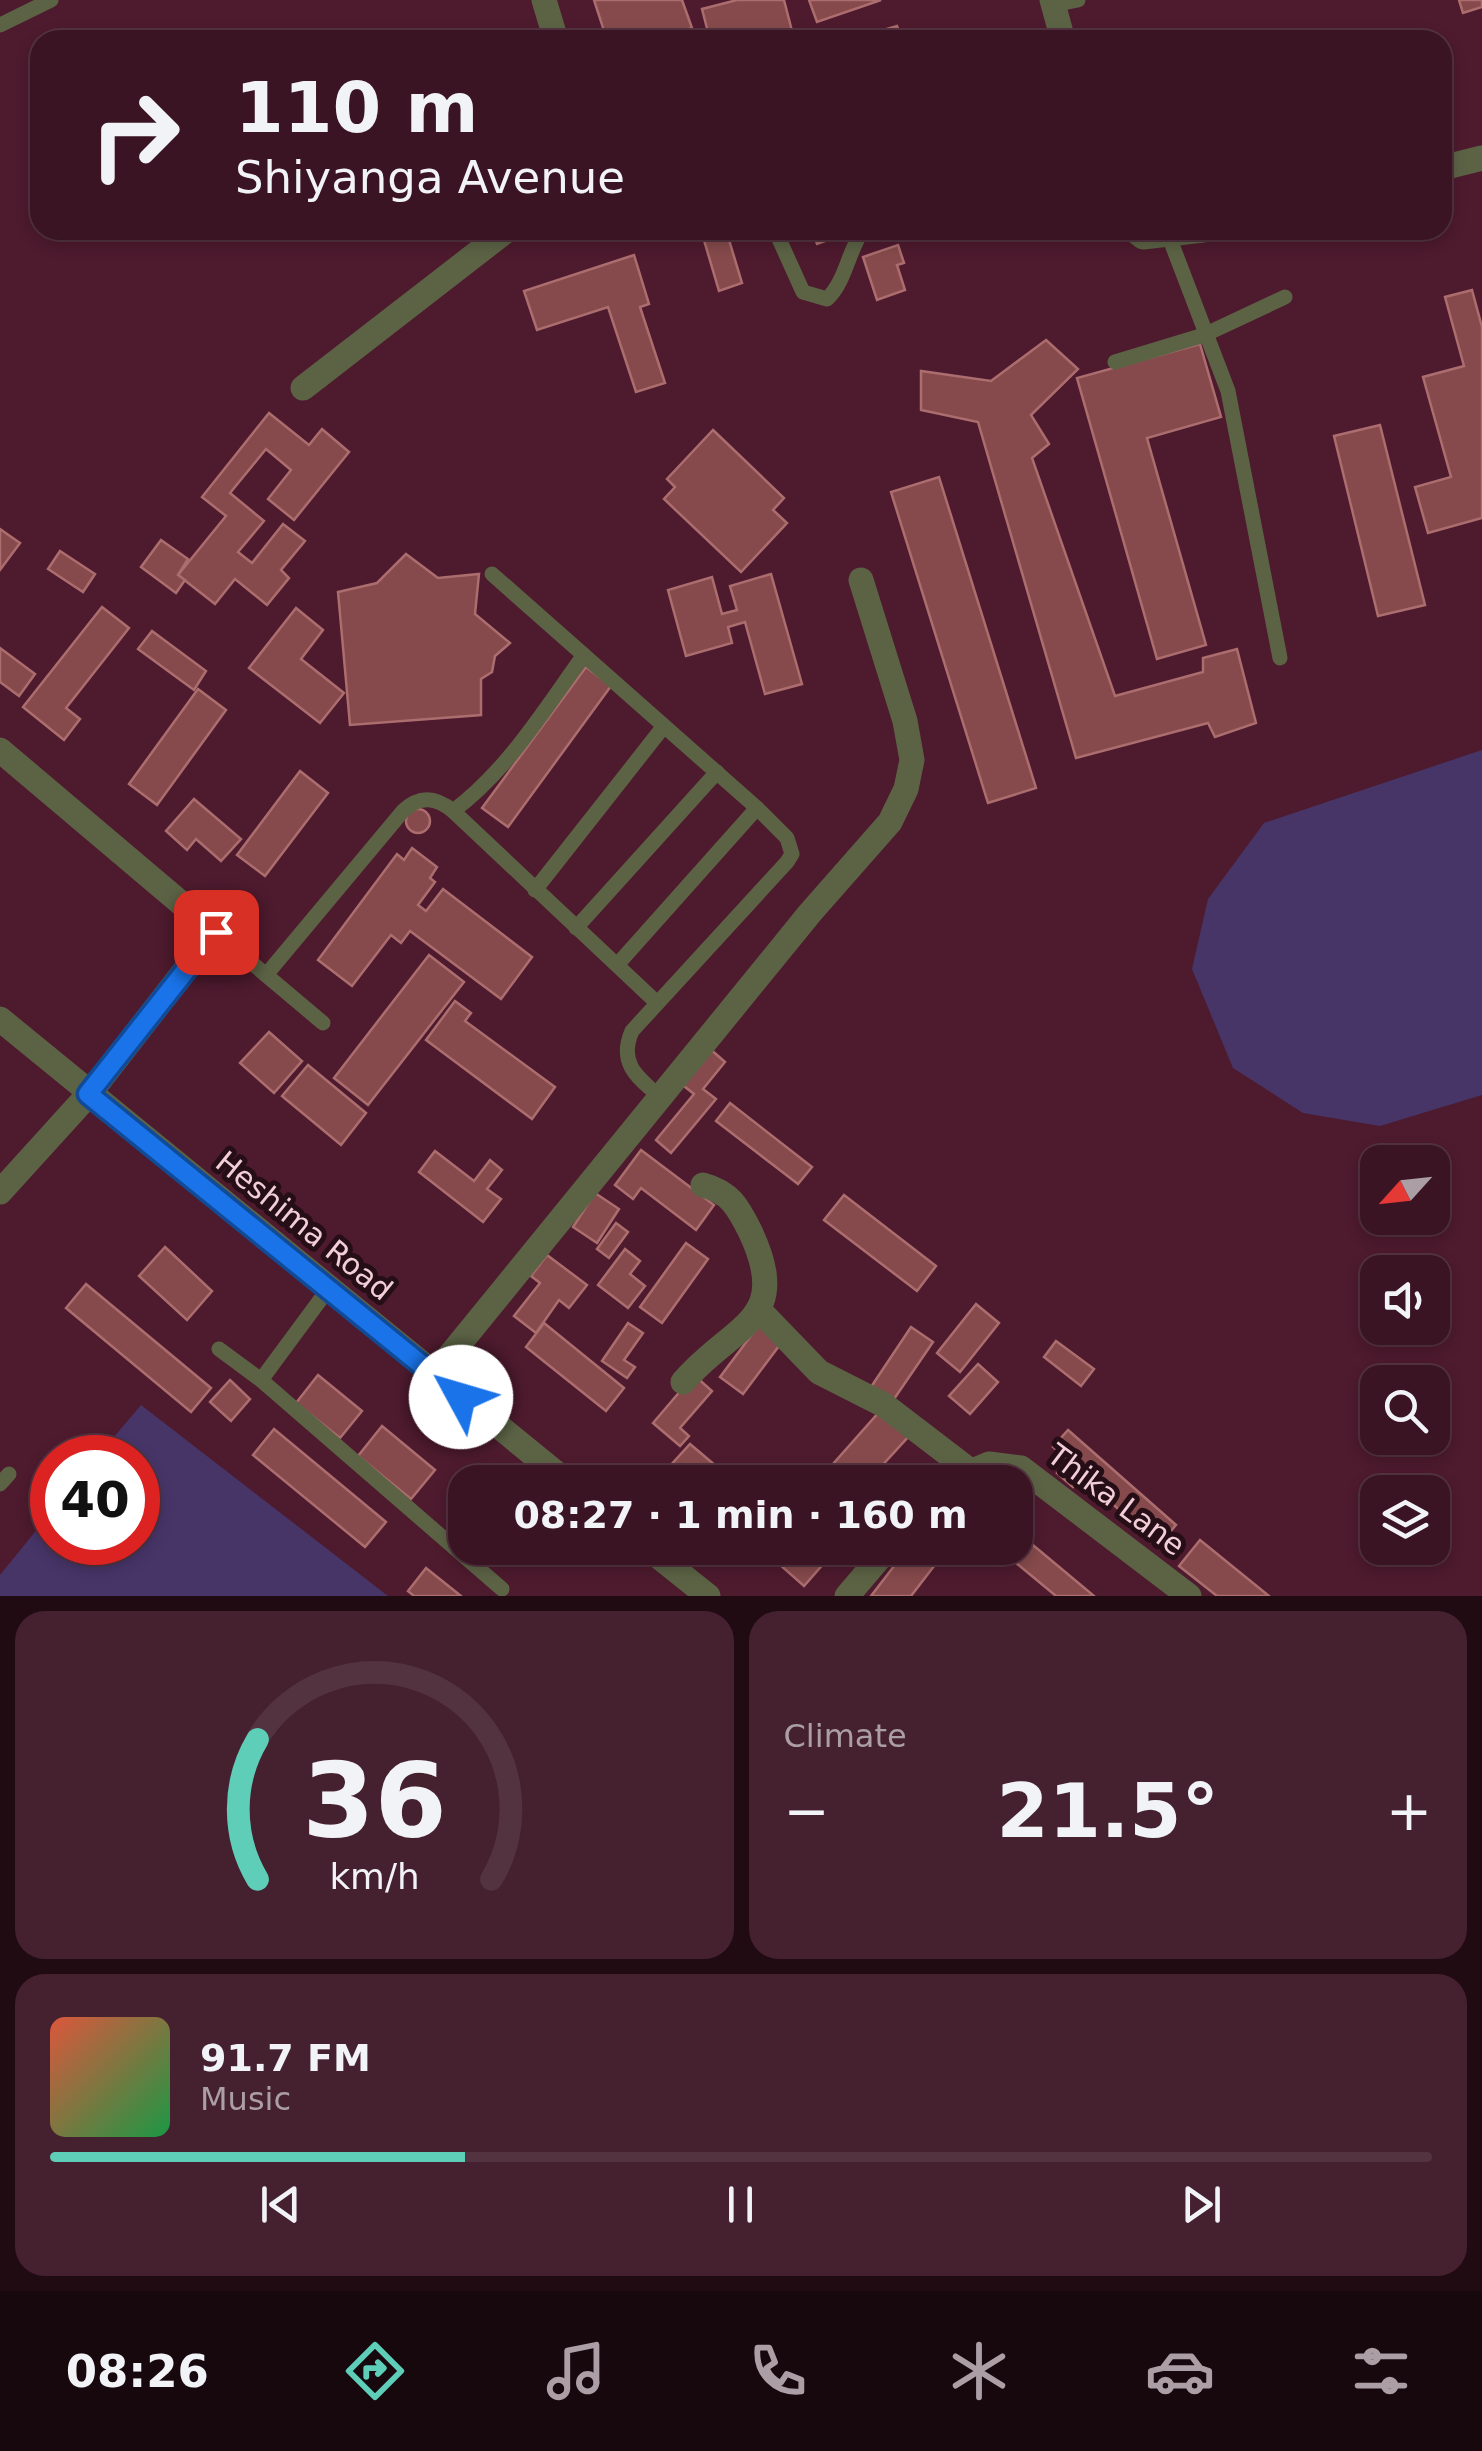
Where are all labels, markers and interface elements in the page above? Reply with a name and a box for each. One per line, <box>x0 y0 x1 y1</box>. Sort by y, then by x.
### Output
text: 110 m <box>235 67 478 149</box>
icon: right <box>70 70 200 200</box>
text: Shiyanga Avenue <box>235 151 625 204</box>
pin <box>174 890 259 975</box>
icon: arrive <box>189 905 244 960</box>
street label: Heshima Road <box>209 1144 399 1307</box>
north arrow <box>1360 1145 1450 1235</box>
map controls <box>1360 1145 1450 1565</box>
button: sound <box>1360 1255 1450 1345</box>
position arrow <box>409 1345 513 1449</box>
button: search <box>1360 1365 1450 1455</box>
speed limit sign: 40 <box>30 1435 160 1565</box>
street label: Thika Lane <box>1040 1436 1192 1563</box>
button: layers <box>1360 1475 1450 1565</box>
text: 08:27 · 1 min · 160 m <box>513 1493 968 1537</box>
text: Climate <box>784 1717 907 1755</box>
text: 36 <box>302 1740 447 1862</box>
text: 21.5° <box>996 1767 1219 1855</box>
text: − <box>784 1779 830 1843</box>
text: + <box>1386 1779 1432 1843</box>
text: km/h <box>329 1856 419 1897</box>
text: 91.7 FM <box>200 2036 371 2080</box>
text: Music <box>200 2080 291 2118</box>
icon: previous <box>253 2177 308 2232</box>
icon: pause <box>713 2177 768 2232</box>
icon: next <box>1174 2177 1229 2232</box>
icon: directions <box>340 2336 410 2406</box>
icon: music <box>541 2336 611 2406</box>
icon: phone <box>743 2336 813 2406</box>
icon: climate <box>944 2336 1014 2406</box>
icon: car <box>1145 2336 1215 2406</box>
icon: filters <box>1346 2336 1416 2406</box>
text: 08:26 <box>66 2345 209 2398</box>

